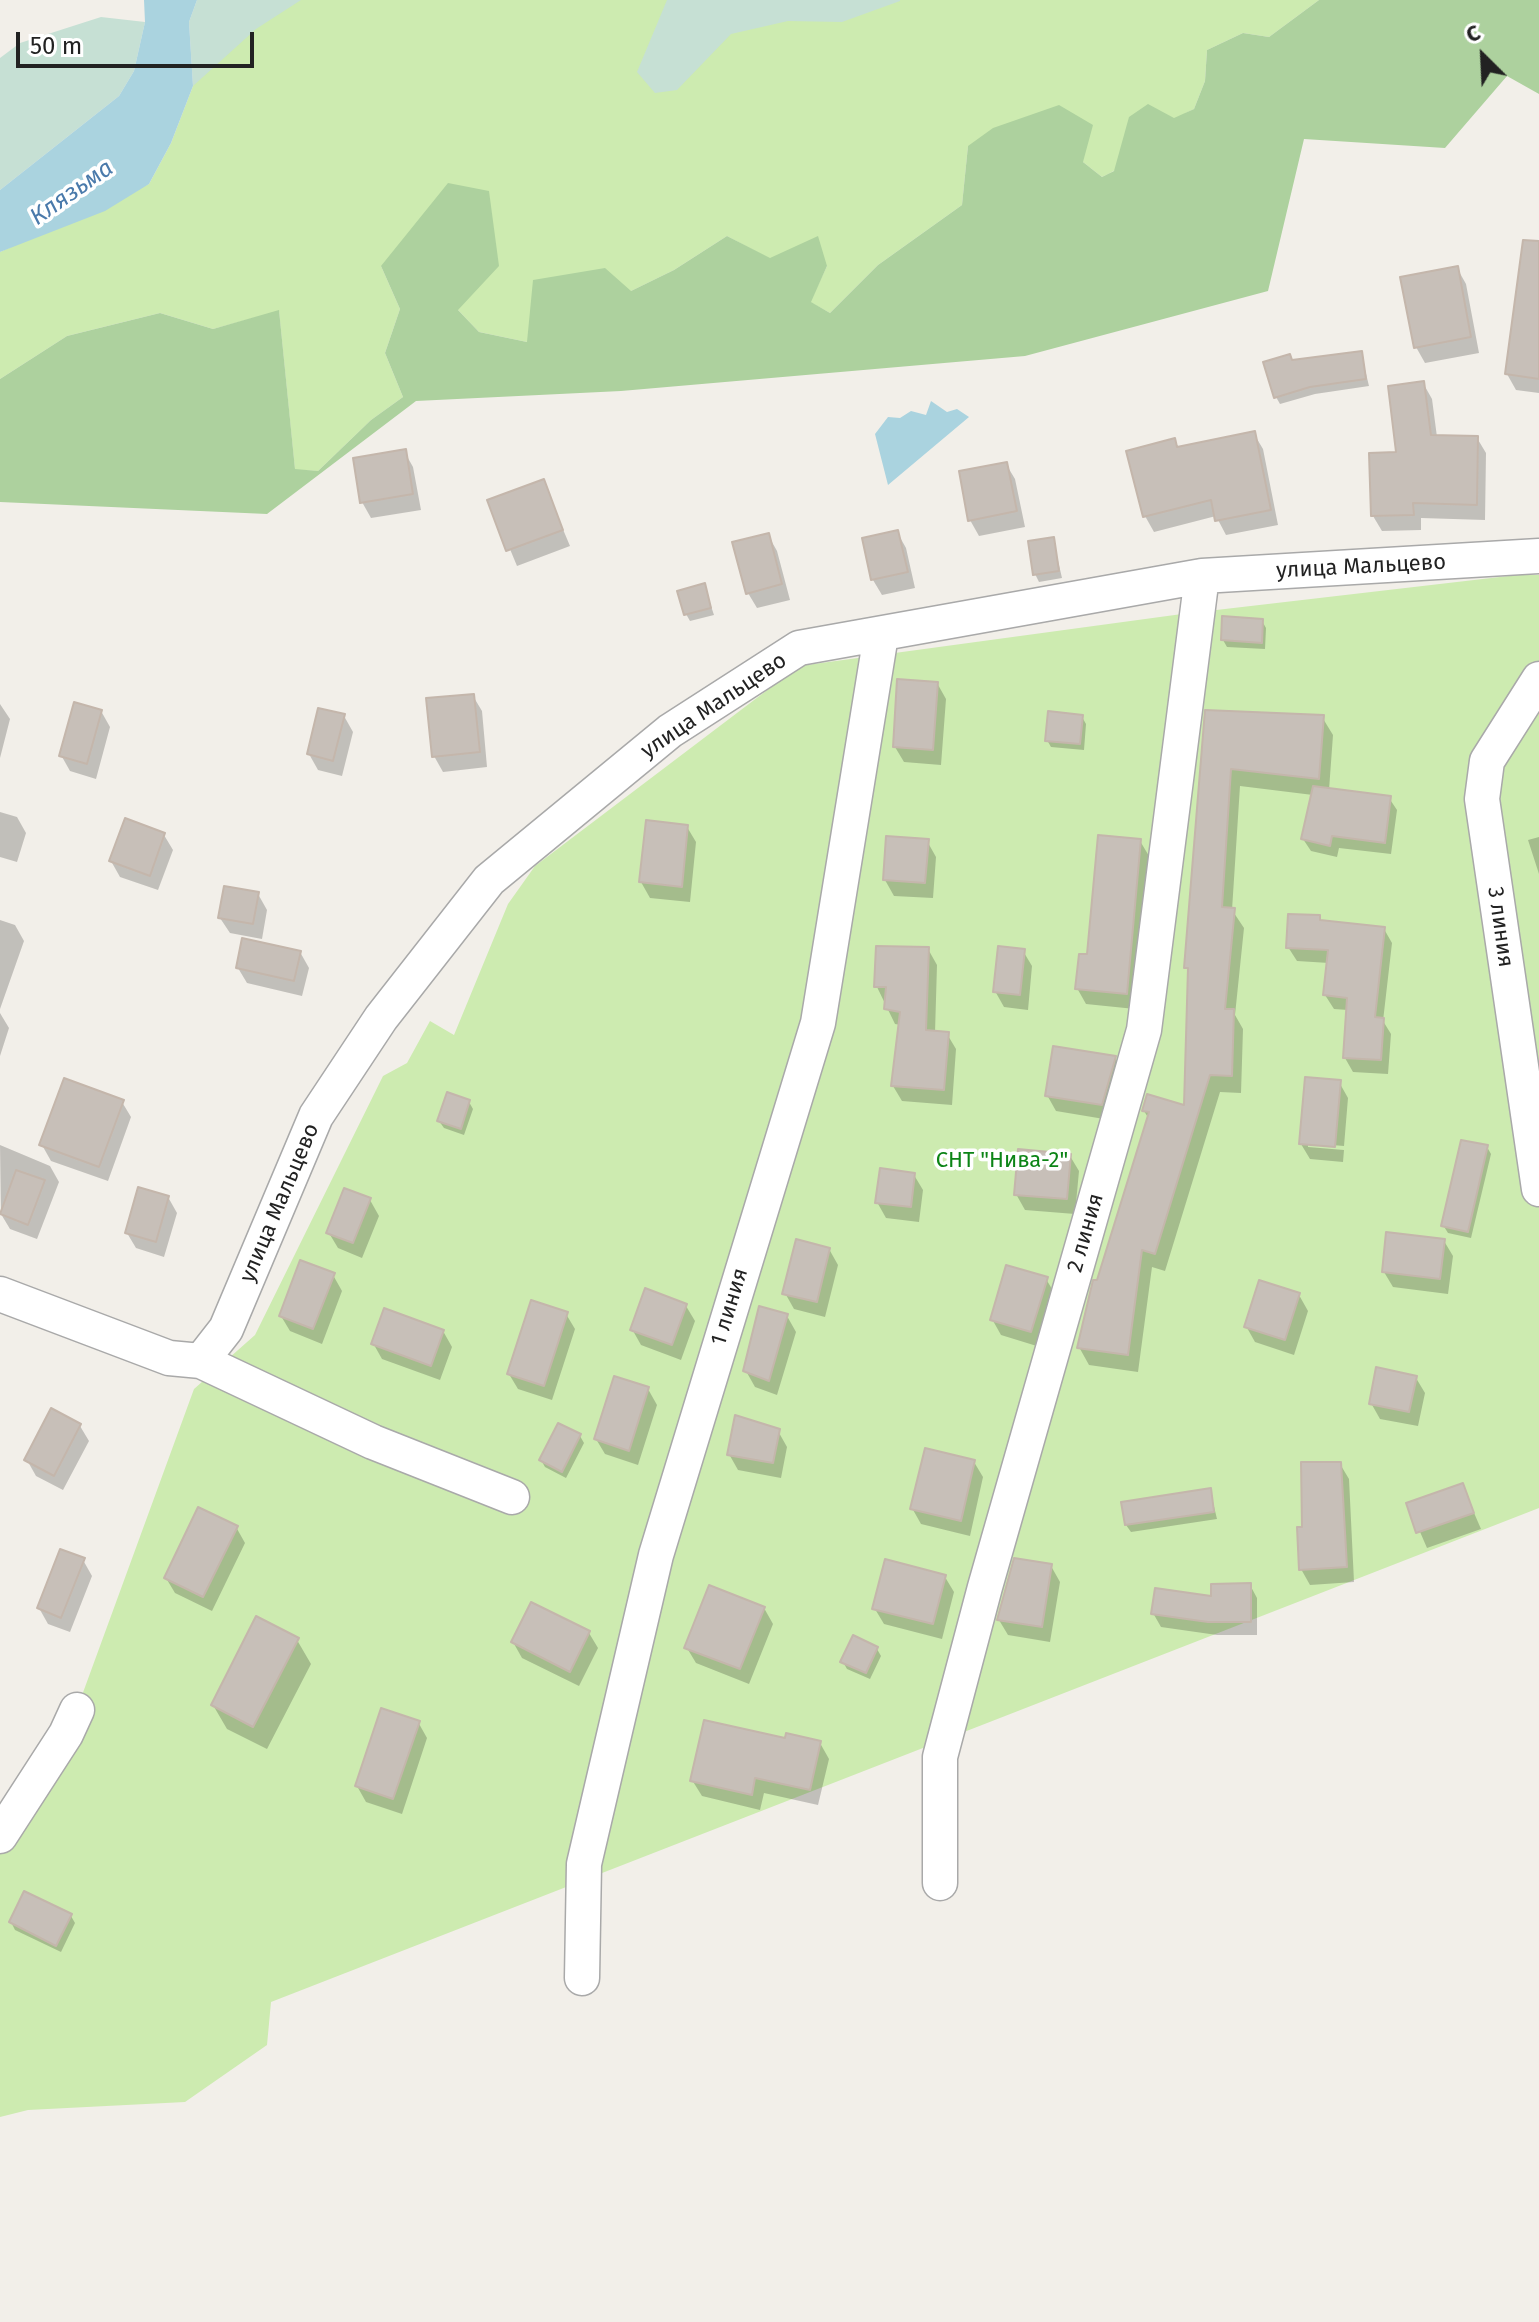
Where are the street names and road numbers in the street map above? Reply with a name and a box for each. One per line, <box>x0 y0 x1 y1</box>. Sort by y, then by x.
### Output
street label: улица Мальцево <box>1275 549 1447 585</box>
street label: улица Мальцево <box>636 648 792 764</box>
street label: 3 линия <box>1481 885 1519 969</box>
street label: улица Мальцево <box>235 1120 325 1286</box>
street label: 2 линия <box>1062 1190 1110 1276</box>
street label: 1 линия <box>706 1265 754 1349</box>

